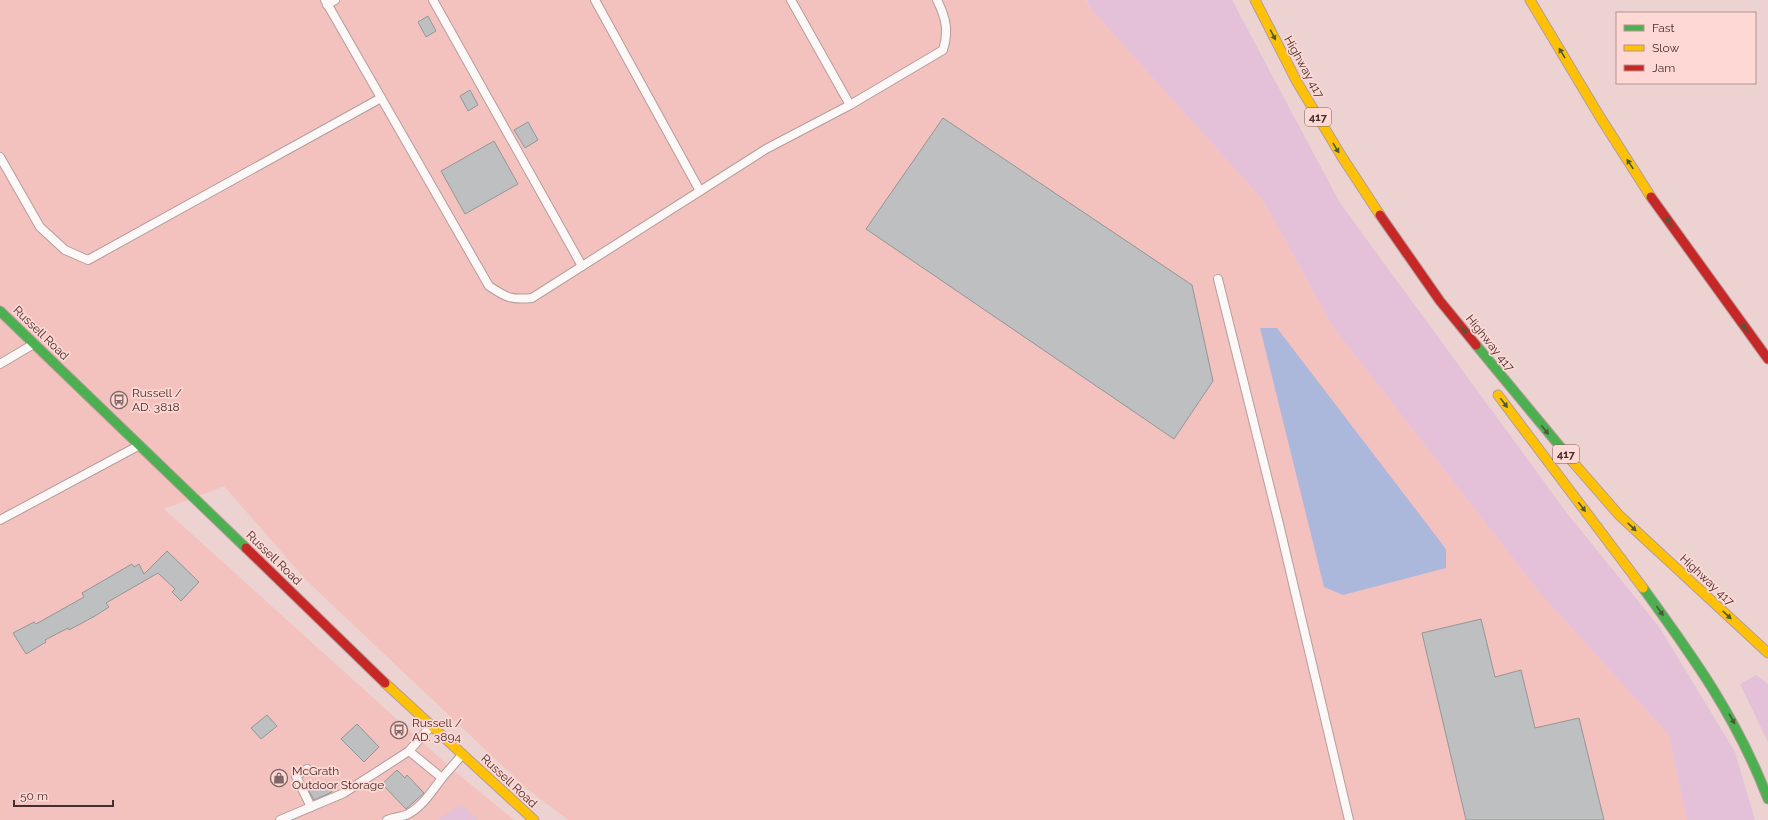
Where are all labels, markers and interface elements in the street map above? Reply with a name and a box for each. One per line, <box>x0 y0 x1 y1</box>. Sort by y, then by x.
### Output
legend <box>1616 12 1756 84</box>
text: Fast <box>1652 21 1675 35</box>
one-way arrow <box>1270 29 1276 40</box>
street label: Highway 417 <box>1281 33 1327 101</box>
text: Slow <box>1652 41 1679 55</box>
one-way arrow <box>1558 48 1566 58</box>
text: Jam <box>1652 61 1675 75</box>
road number: 417 <box>1305 108 1331 126</box>
one-way arrow <box>1333 142 1340 154</box>
one-way arrow <box>1626 159 1634 169</box>
one-way arrow <box>1665 217 1673 227</box>
street label: Russell Road <box>10 303 72 363</box>
street label: Highway 417 <box>1463 312 1518 375</box>
one-way arrow <box>1741 322 1749 333</box>
one-way arrow <box>1459 324 1467 335</box>
place label: Russell / AD. 3818 <box>132 386 182 414</box>
bus stop icon: Russell / AD. 3818 <box>109 390 129 410</box>
one-way arrow <box>1500 397 1508 408</box>
one-way arrow <box>1541 424 1550 435</box>
road number: 417 <box>1553 445 1579 463</box>
one-way arrow <box>1578 501 1587 512</box>
one-way arrow <box>1627 522 1637 532</box>
street label: Russell Road <box>243 528 305 588</box>
street label: Highway 417 <box>1677 551 1737 609</box>
one-way arrow <box>1656 606 1664 616</box>
one-way arrow <box>1722 610 1732 620</box>
one-way arrow <box>1729 713 1736 725</box>
place label: Russell / AD. 3894 <box>412 716 462 744</box>
bus stop icon: Russell / AD. 3894 <box>389 720 409 740</box>
street label: Russell Road <box>478 751 540 811</box>
place label: McGrath Outdoor Storage <box>292 764 384 792</box>
shop icon: McGrath Outdoor Storage <box>269 768 289 788</box>
scale bar <box>14 782 113 808</box>
text: 50 m <box>20 789 48 803</box>

